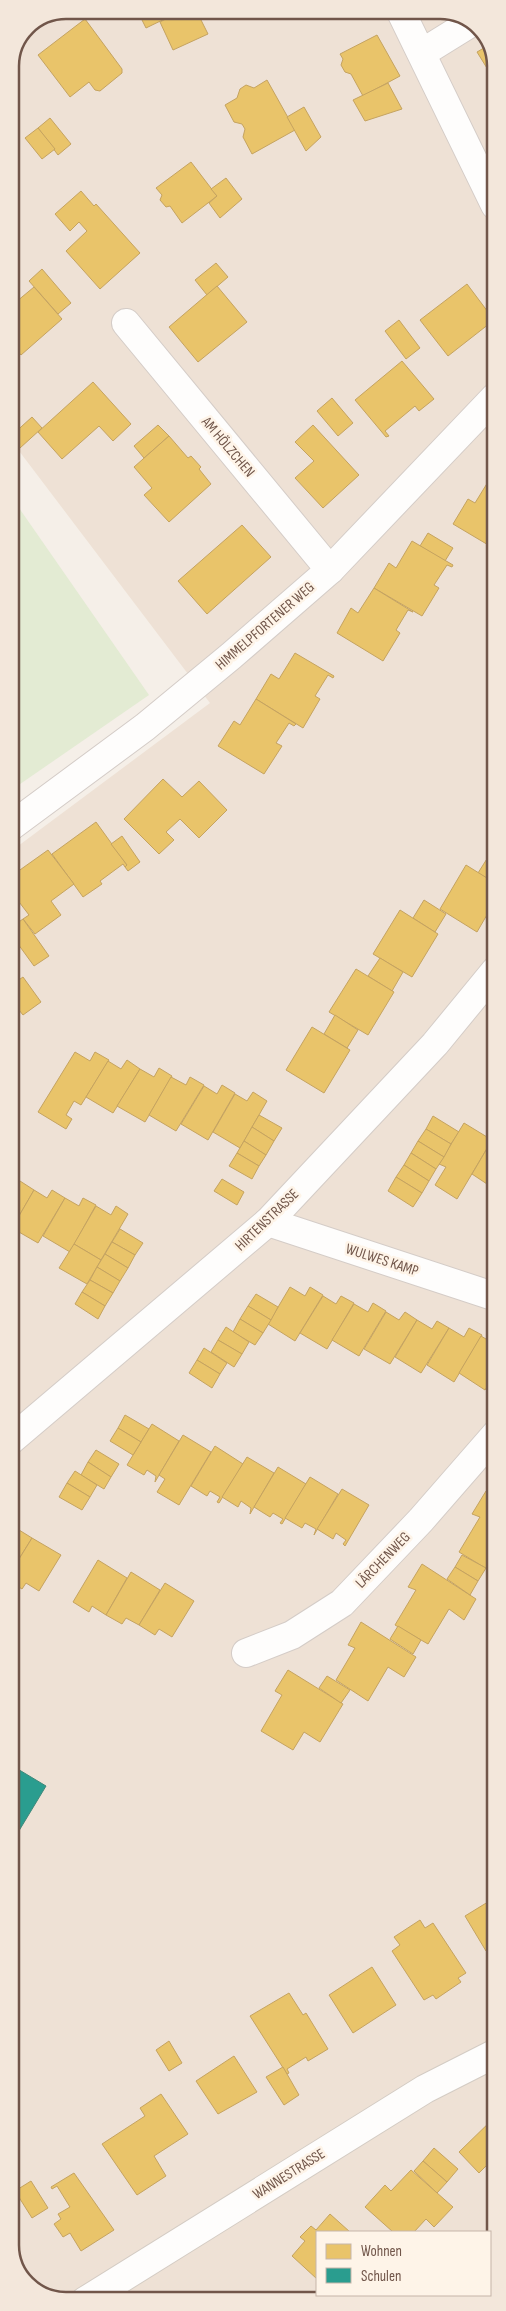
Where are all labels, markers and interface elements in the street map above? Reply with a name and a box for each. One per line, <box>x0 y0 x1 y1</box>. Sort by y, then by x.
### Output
street label: AM HÖLZCHEN <box>197 412 259 481</box>
street label: HIMMELPFORTENER WEG <box>212 578 318 674</box>
street label: HIRTENSTRASSE <box>231 1185 303 1255</box>
street label: WULWES KAMP <box>343 1239 421 1281</box>
street label: LÄRCHENWEG <box>352 1528 414 1592</box>
street label: WANNESTRASSE <box>249 2144 329 2204</box>
legend <box>316 2231 491 2296</box>
text: Wohnen <box>361 2242 402 2261</box>
text: Schulen <box>361 2267 401 2286</box>

